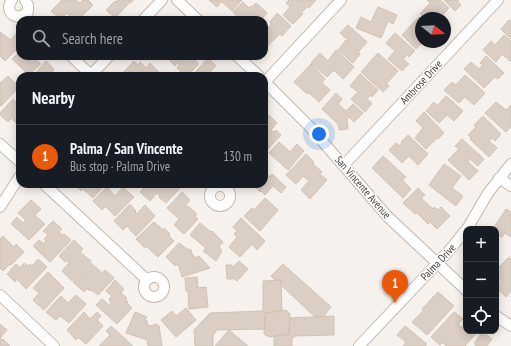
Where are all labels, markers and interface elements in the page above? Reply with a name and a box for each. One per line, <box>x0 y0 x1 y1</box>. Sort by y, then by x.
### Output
north arrow <box>415 12 451 48</box>
search box <box>16 16 268 60</box>
icon: search <box>30 27 52 49</box>
text: Search here <box>62 29 123 48</box>
street label: Ambrose Drive <box>397 57 445 107</box>
text: Nearby <box>32 87 75 109</box>
your location <box>309 124 329 144</box>
text: Palma / San Vincente <box>70 139 183 158</box>
text: 1 <box>42 148 48 165</box>
text: 130 m <box>223 148 252 165</box>
street label: San Vincente Avenue <box>332 153 394 222</box>
text: Bus stop · Palma Drive <box>70 158 170 175</box>
map controls <box>463 226 499 334</box>
button: + <box>463 226 499 262</box>
street label: Palma Drive <box>417 240 459 283</box>
button: − <box>463 262 499 298</box>
pin: 1 <box>382 270 408 303</box>
button: locate <box>463 298 499 334</box>

